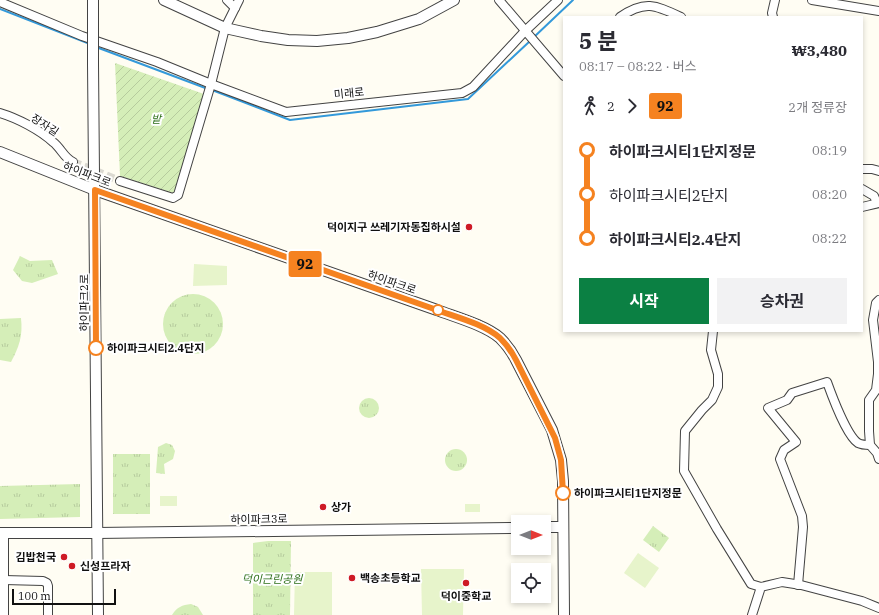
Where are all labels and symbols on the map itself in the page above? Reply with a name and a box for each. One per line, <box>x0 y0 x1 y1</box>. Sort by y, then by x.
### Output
street label: 미래로 <box>333 84 365 102</box>
street label: 장자길 <box>28 111 62 139</box>
park label: 밭 <box>151 112 163 126</box>
street label: 하이파크로 <box>61 158 113 190</box>
place label: 덕이지구 쓰레기자동집하시설 <box>327 220 461 234</box>
marker: 덕이지구 쓰레기자동집하시설 <box>464 222 474 232</box>
line badge: 92 <box>287 251 323 277</box>
street label: 하이파크로 <box>366 267 418 297</box>
street label: 하이파크2로 <box>77 274 91 332</box>
unlabelled marker <box>432 304 444 316</box>
marker: 하이파크시티2.4단지 <box>88 340 104 356</box>
place label: 하이파크시티2.4단지 <box>107 341 204 355</box>
marker: 하이파크시티1단지정문 <box>555 485 571 501</box>
place label: 하이파크시티1단지정문 <box>574 486 682 500</box>
place label: 상가 <box>331 500 351 514</box>
marker: 상가 <box>318 502 328 512</box>
street label: 하이파크3로 <box>230 512 288 526</box>
north arrow <box>511 515 551 555</box>
place label: 김밥천국 <box>16 550 56 564</box>
marker: 김밥천국 <box>59 552 69 562</box>
place label: 신성프라자 <box>80 559 131 573</box>
marker: 신성프라자 <box>67 561 77 571</box>
place label: 백송초등학교 <box>360 571 421 585</box>
park label: 덕이근린공원 <box>242 572 303 586</box>
marker: 백송초등학교 <box>347 573 357 583</box>
marker: 덕이중학교 <box>461 578 471 588</box>
scale bar <box>12 587 116 606</box>
place label: 덕이중학교 <box>441 589 491 603</box>

